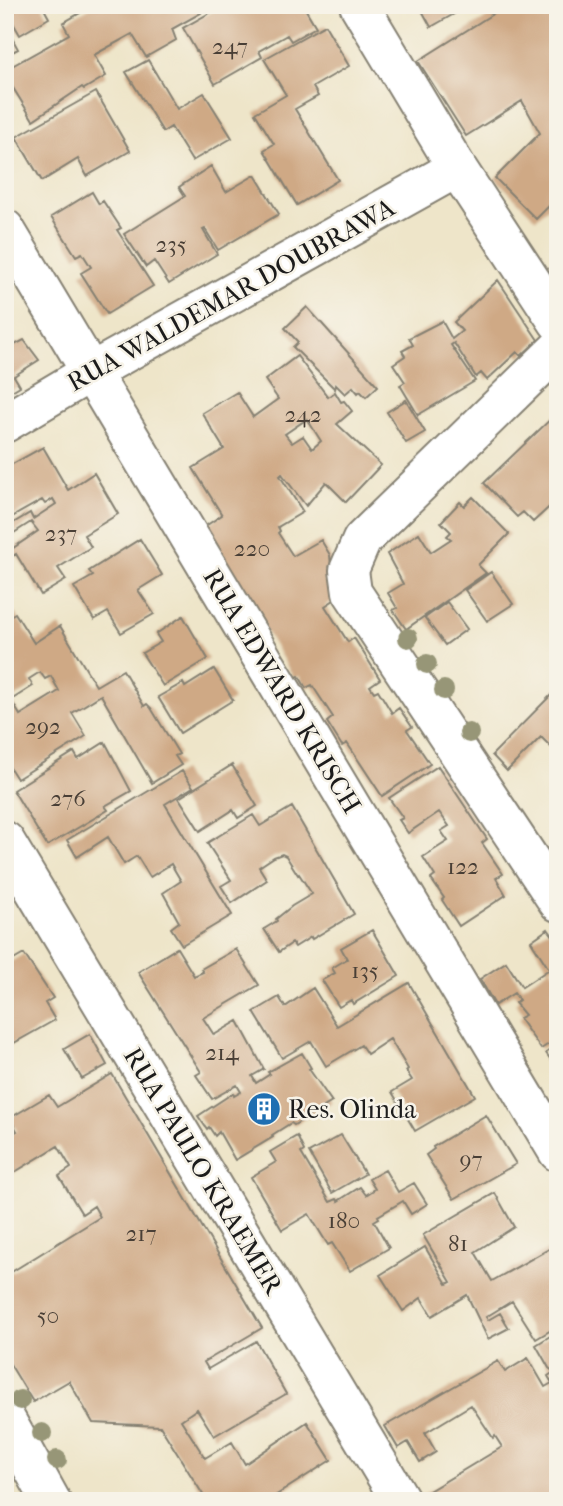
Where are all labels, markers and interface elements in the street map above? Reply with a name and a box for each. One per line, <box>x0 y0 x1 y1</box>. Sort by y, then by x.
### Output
house number: 247 <box>212 33 248 60</box>
street label: RUA WALDEMAR DOUBRAWA <box>62 191 401 398</box>
house number: 235 <box>155 231 187 258</box>
house number: 242 <box>284 401 322 428</box>
house number: 237 <box>45 520 77 547</box>
house number: 220 <box>234 535 270 562</box>
street label: RUA EDWARD KRISCH <box>197 563 367 819</box>
house number: 292 <box>25 713 61 740</box>
house number: 276 <box>50 785 86 812</box>
house number: 122 <box>447 853 479 880</box>
house number: 135 <box>351 957 379 984</box>
house number: 214 <box>205 1039 240 1066</box>
street label: RUA PAULO KRAEMER <box>117 1042 290 1301</box>
building icon: Res. Olinda <box>245 1090 283 1128</box>
place label: Res. Olinda <box>288 1094 417 1125</box>
house number: 97 <box>459 1146 483 1173</box>
house number: 180 <box>328 1207 360 1234</box>
house number: 217 <box>125 1220 157 1247</box>
house number: 81 <box>448 1230 468 1257</box>
house number: 50 <box>37 1302 59 1329</box>

